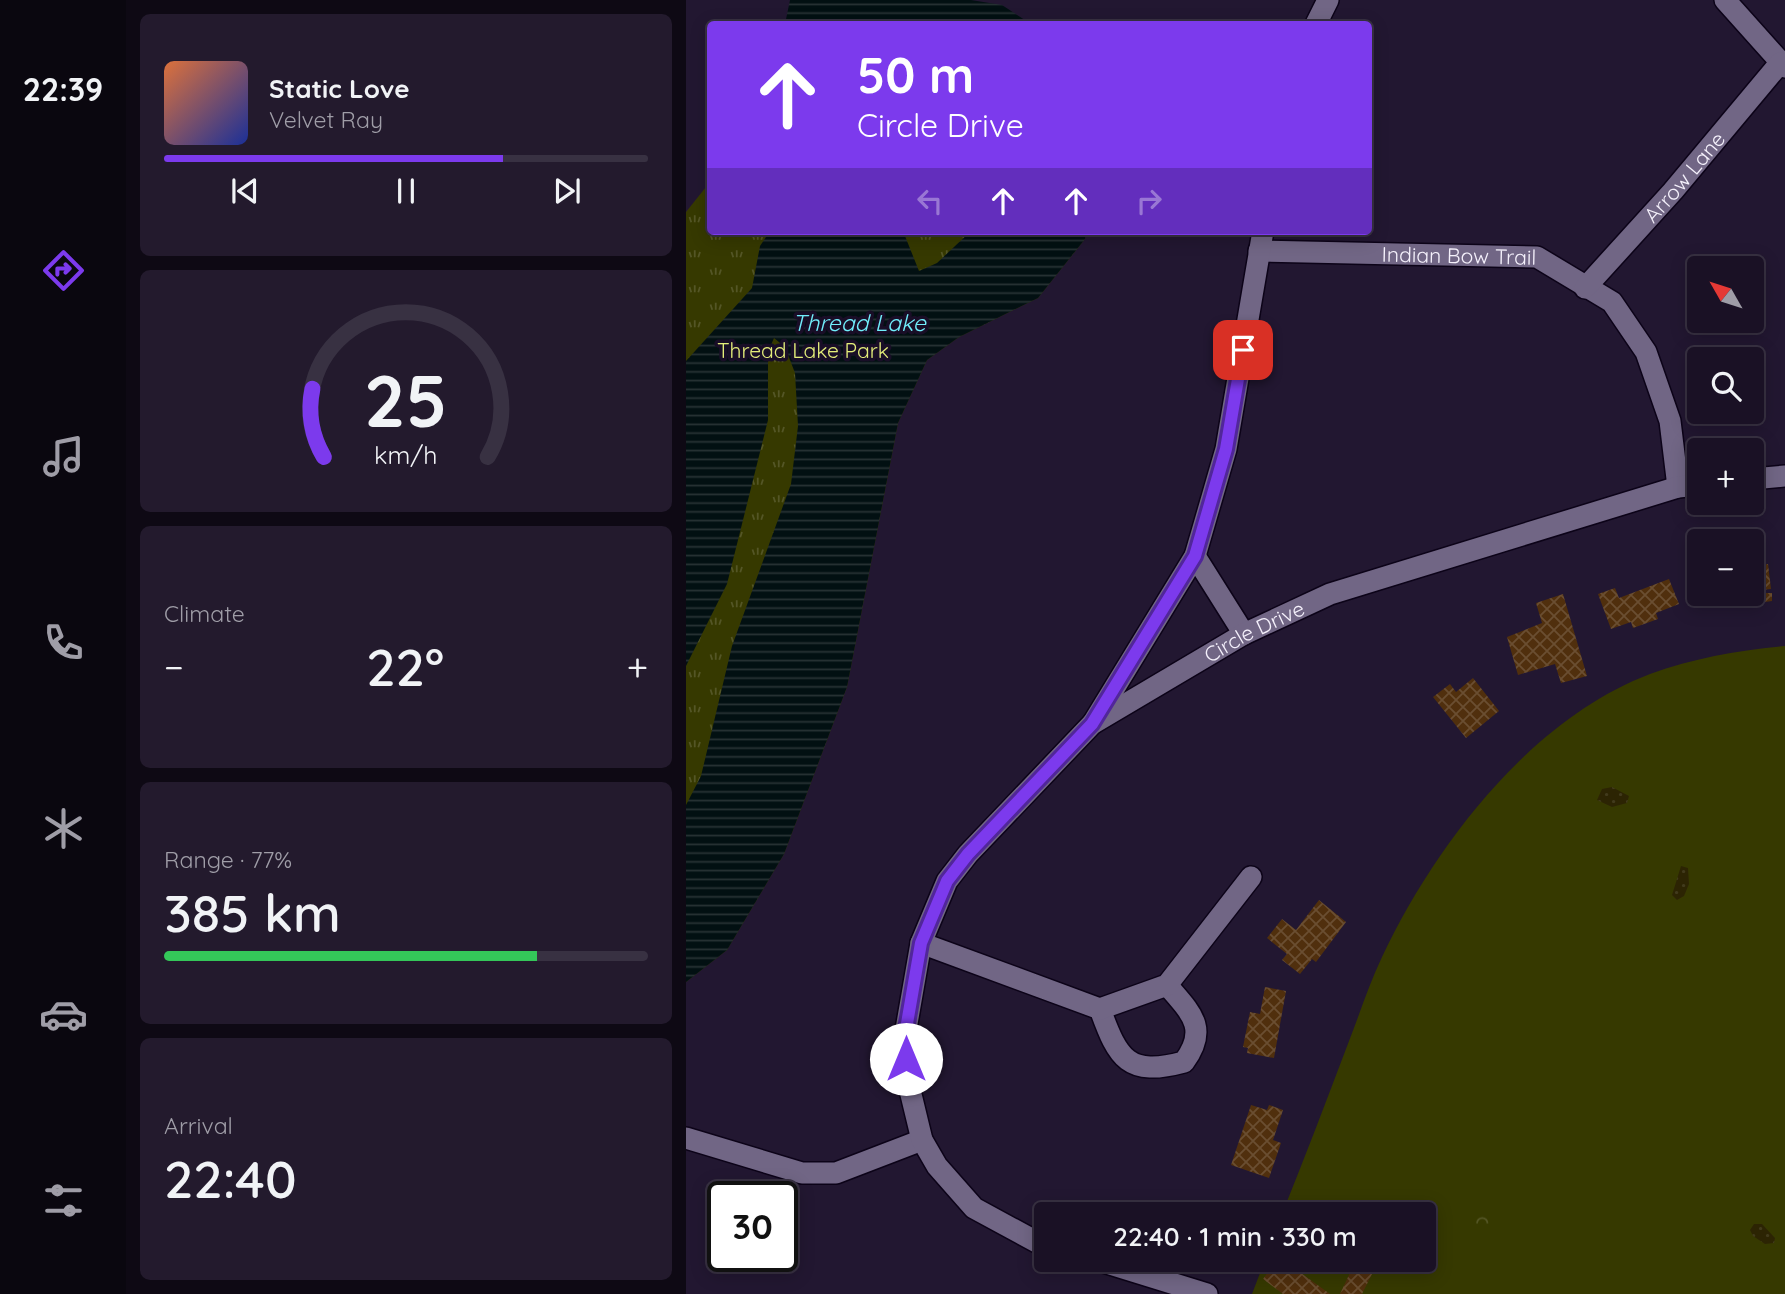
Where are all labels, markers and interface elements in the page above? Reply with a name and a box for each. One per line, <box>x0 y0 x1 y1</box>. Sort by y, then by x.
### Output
text: 50 m <box>857 44 974 105</box>
icon: ahead <box>742 49 833 140</box>
text: 22:39 <box>23 69 103 109</box>
text: Static Love <box>269 72 410 105</box>
text: Velvet Ray <box>269 105 383 134</box>
text: Circle Drive <box>857 105 1024 145</box>
street label: Arrow Lane <box>1638 126 1730 228</box>
icon: previous <box>226 172 264 210</box>
icon: pause <box>387 172 425 210</box>
icon: next <box>548 172 586 210</box>
icon: left <box>911 182 949 220</box>
icon: ahead <box>984 182 1022 220</box>
icon: ahead <box>1057 182 1095 220</box>
icon: right <box>1130 182 1168 220</box>
street label: Indian Bow Trail <box>1381 241 1536 270</box>
icon: directions <box>39 246 88 295</box>
north arrow <box>1687 256 1764 332</box>
map controls <box>1687 256 1764 606</box>
water label: Thread Lake <box>792 308 927 337</box>
pin <box>1213 320 1273 380</box>
icon: arrive <box>1224 331 1262 369</box>
park label: Thread Lake Park <box>717 337 889 363</box>
button: search <box>1687 347 1764 424</box>
text: 25 <box>364 354 448 445</box>
icon: music <box>39 432 88 481</box>
button: + <box>1687 438 1764 515</box>
text: km/h <box>374 439 438 470</box>
button: − <box>1687 529 1764 606</box>
street label: Circle Drive <box>1199 595 1308 668</box>
text: Climate <box>164 599 245 628</box>
icon: phone <box>39 618 88 667</box>
text: 22° <box>366 634 444 699</box>
text: − <box>164 643 184 691</box>
text: + <box>627 643 648 691</box>
icon: climate <box>39 804 88 853</box>
text: Range · 77% <box>164 845 292 874</box>
text: 385 km <box>164 880 341 945</box>
icon: car <box>39 990 88 1039</box>
position arrow <box>869 1022 943 1096</box>
text: Arrival <box>164 1111 233 1140</box>
text: 22:40 <box>164 1146 297 1211</box>
icon: filters <box>39 1176 88 1225</box>
speed limit sign: 30 <box>707 1181 798 1272</box>
text: 22:40 · 1 min · 330 m <box>1113 1220 1357 1253</box>

